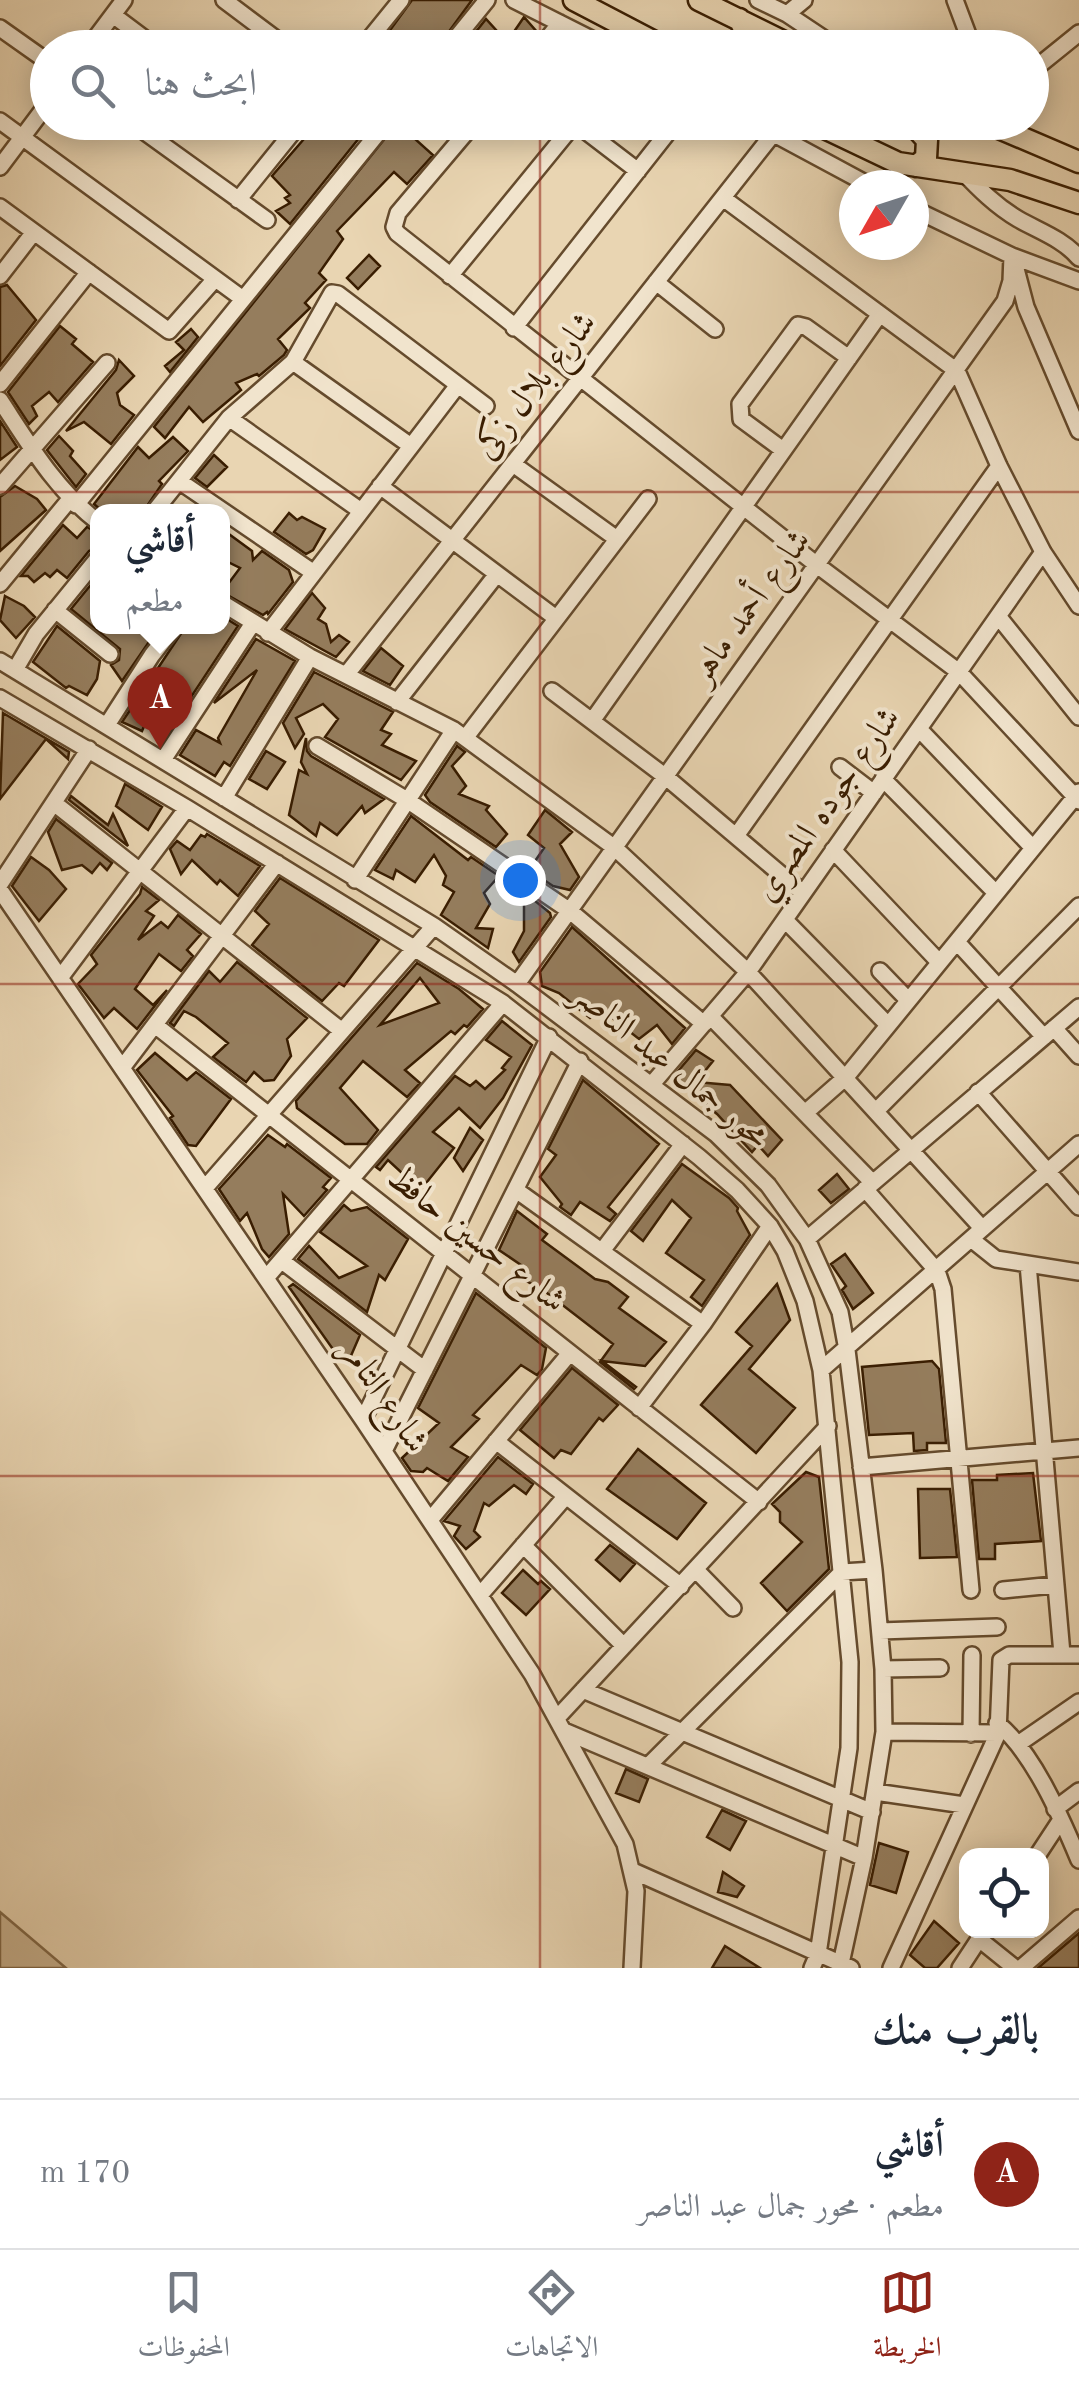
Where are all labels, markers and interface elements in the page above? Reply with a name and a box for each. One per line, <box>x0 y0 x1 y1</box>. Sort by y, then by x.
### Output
search box <box>30 30 1049 140</box>
icon: search <box>65 58 120 113</box>
text: ابحث هنا <box>145 66 257 104</box>
north arrow <box>839 170 929 260</box>
street label: شارع بلال زكى <box>463 302 611 471</box>
popup <box>90 504 230 634</box>
street label: شارع أحمد ماهر <box>675 519 825 698</box>
text: أقاشي <box>125 522 195 560</box>
text: مطعم <box>125 587 184 619</box>
pin: A <box>128 666 192 749</box>
street label: شارع جوده المصري <box>748 702 915 914</box>
your location <box>495 855 546 906</box>
street label: محور جمال عبد الناصر <box>560 974 775 1158</box>
street label: شارع حسين حافظ <box>375 1159 572 1327</box>
street label: شارع التامر <box>325 1333 434 1465</box>
map controls <box>959 1848 1049 1938</box>
button: locate <box>959 1848 1049 1938</box>
text: بالقرب منك <box>872 2011 1039 2053</box>
text: أقاشي <box>874 2127 944 2165</box>
text: 170 m <box>40 2158 130 2190</box>
text: A <box>994 2158 1019 2190</box>
text: مطعم · محور جمال عبد الناصر <box>638 2192 944 2224</box>
tab: المحفوظات <box>138 2265 230 2374</box>
tab: الاتجاهات <box>505 2265 598 2374</box>
tab: الخريطة <box>873 2265 941 2374</box>

